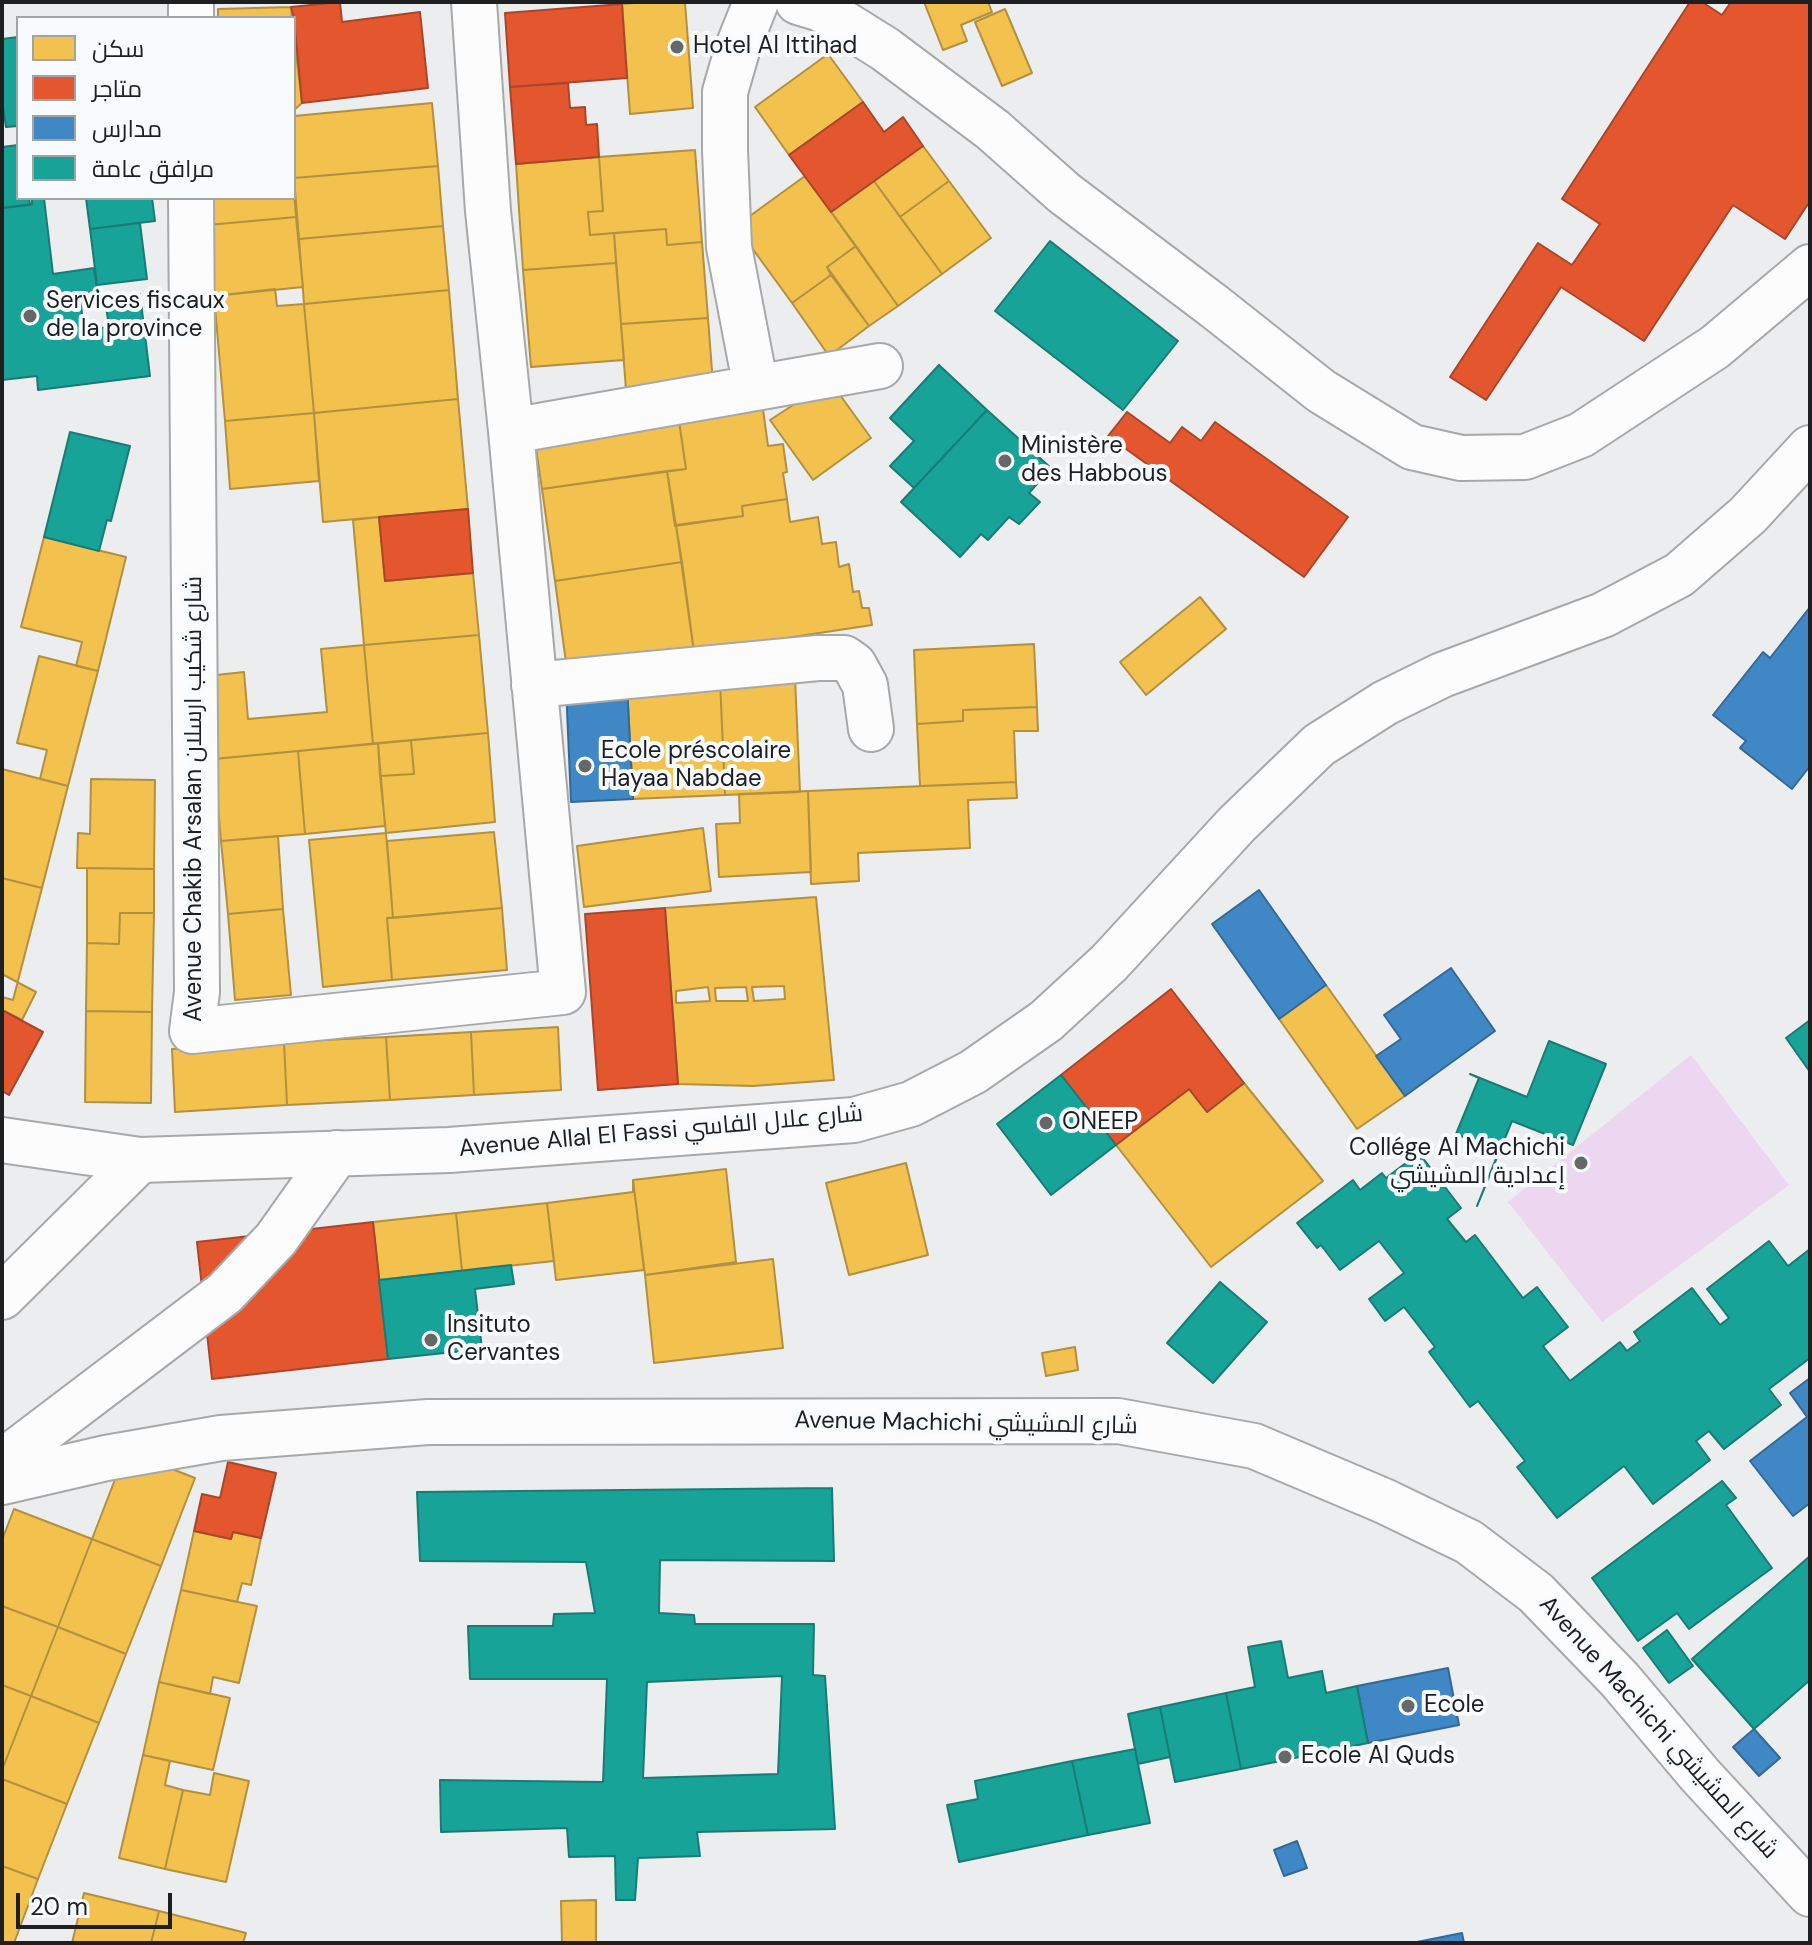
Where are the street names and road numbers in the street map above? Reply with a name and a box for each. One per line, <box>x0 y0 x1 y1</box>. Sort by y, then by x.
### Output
street label: Avenue Chakib Arsalan شارع شكيب ارسلان <box>181 576 209 1022</box>
street label: Avenue Allal El Fassi شارع علال الفاسي <box>458 1100 864 1164</box>
street label: Avenue Machichi شارع المشيشي <box>794 1407 1138 1441</box>
street label: Avenue Machichi شارع المشيشي <box>1532 1591 1784 1865</box>

